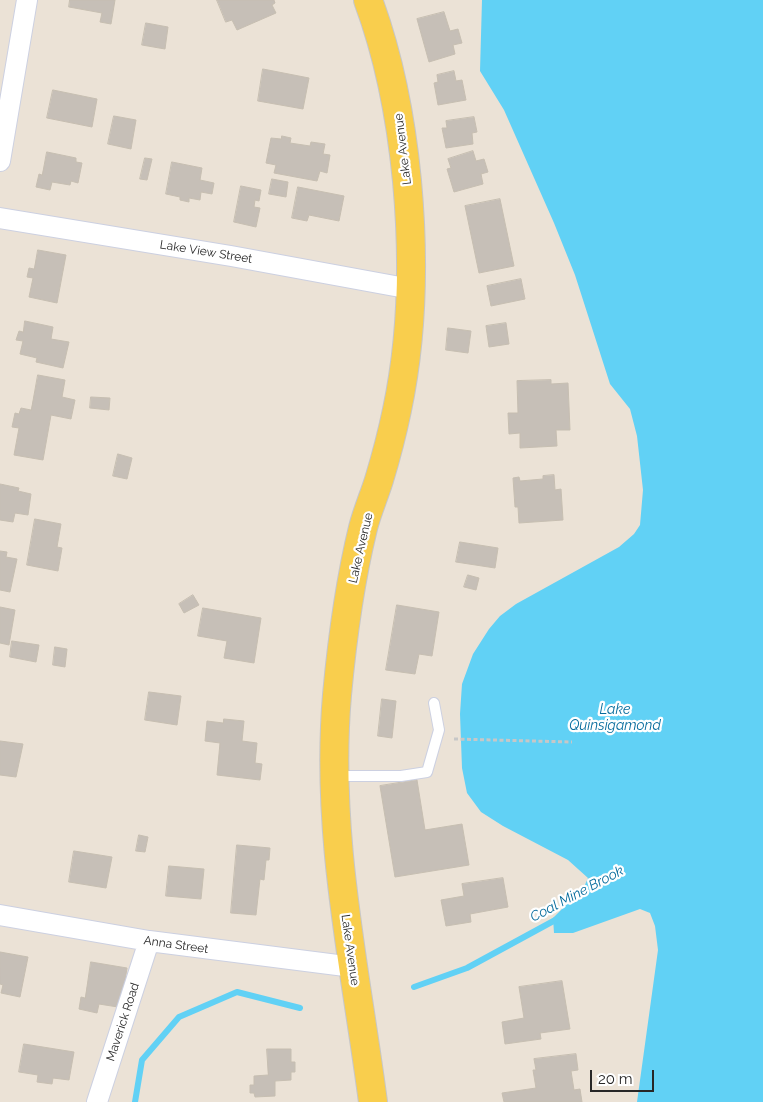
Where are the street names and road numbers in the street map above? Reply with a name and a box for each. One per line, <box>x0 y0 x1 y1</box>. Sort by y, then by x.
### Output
street label: Lake Avenue <box>391 112 415 186</box>
street label: Lake View Street <box>159 238 253 266</box>
street label: Lake Avenue <box>346 511 376 585</box>
street label: Lake Avenue <box>338 913 362 987</box>
street label: Anna Street <box>143 933 209 957</box>
street label: Maverick Road <box>104 981 142 1063</box>

